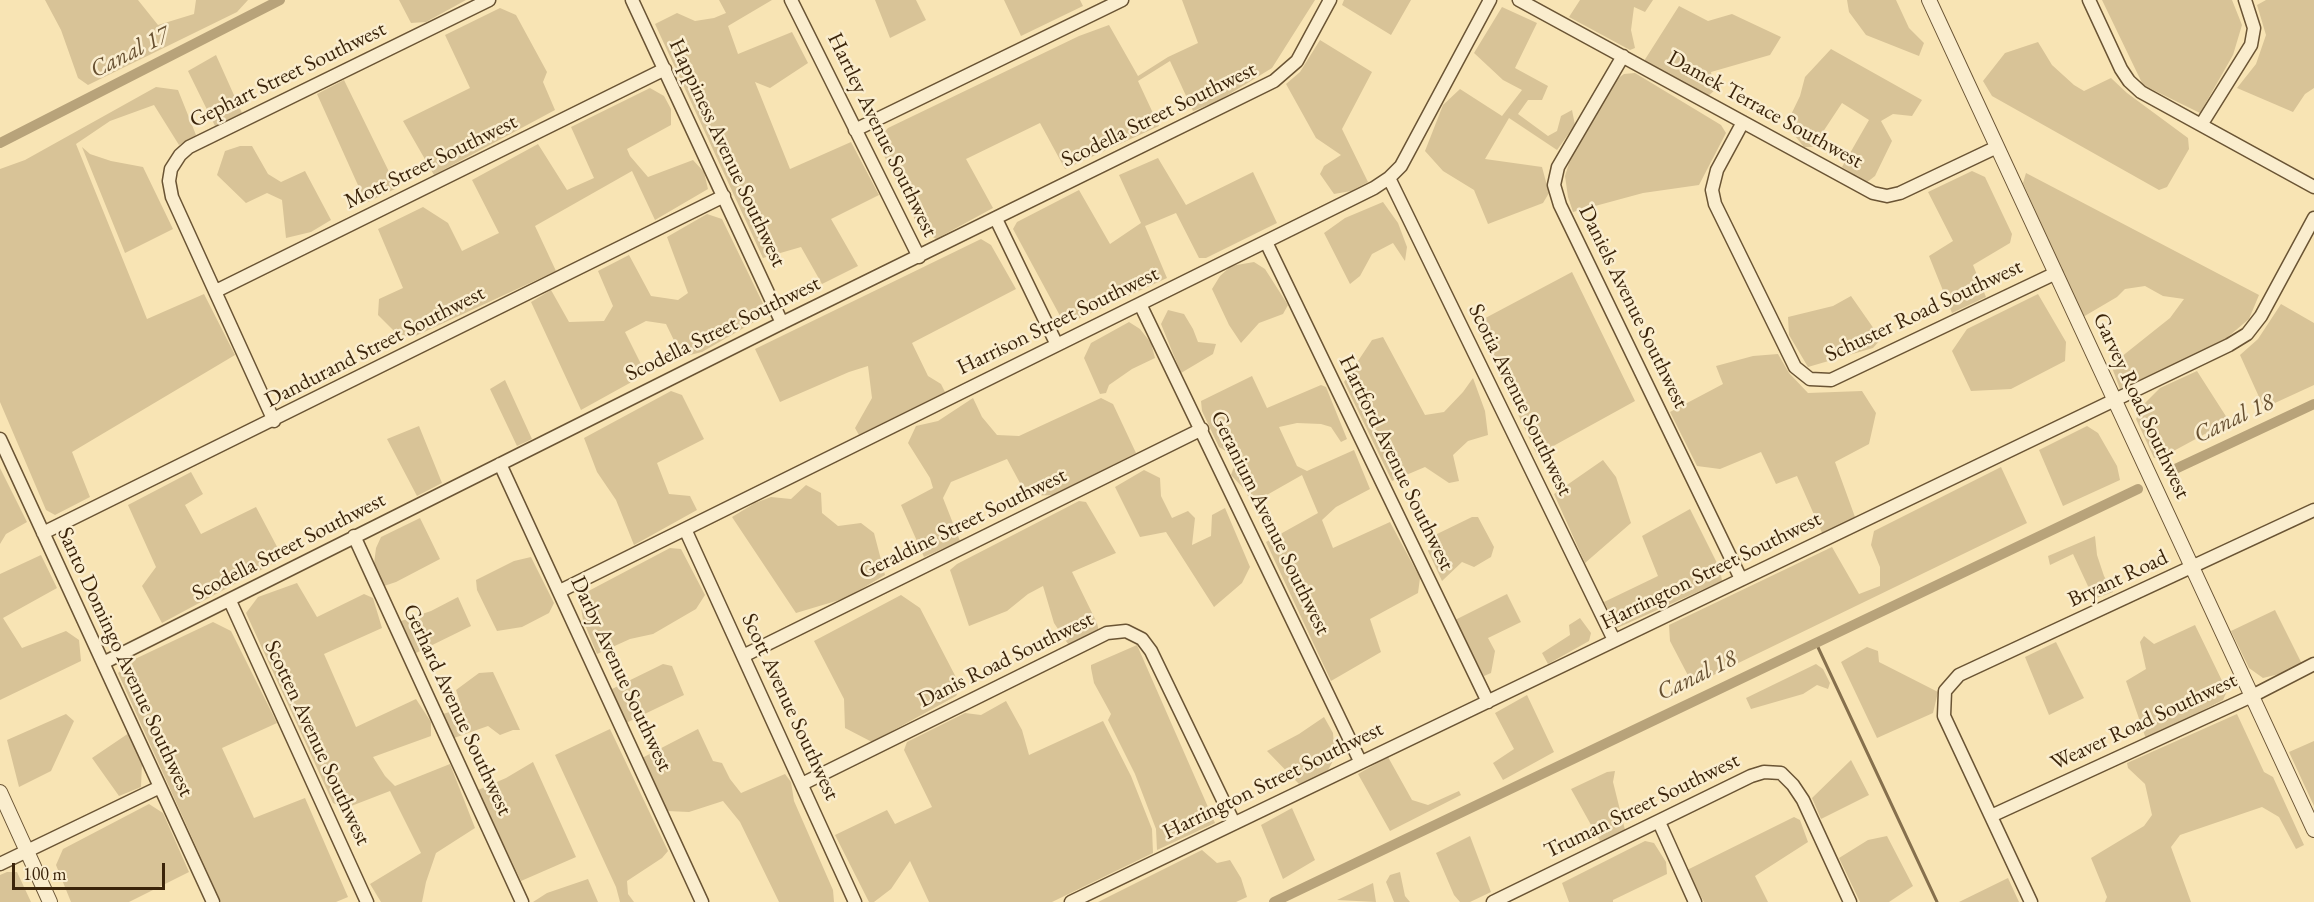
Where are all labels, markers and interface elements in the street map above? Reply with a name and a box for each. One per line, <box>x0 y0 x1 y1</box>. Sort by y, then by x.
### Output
street label: Gephart Street Southwest <box>186 16 390 134</box>
water label: Canal 17 <box>86 21 174 85</box>
street label: Hartley Avenue Southwest <box>821 29 943 241</box>
street label: Happiness Avenue Southwest <box>662 35 792 271</box>
street label: Damek Terrace Southwest <box>1663 45 1867 175</box>
street label: Scodella Street Southwest <box>1057 56 1261 174</box>
street label: Mott Street Southwest <box>340 109 522 215</box>
street label: Daniels Avenue Southwest <box>1572 201 1694 413</box>
street label: Schuster Road Southwest <box>1821 254 2027 368</box>
street label: Harrison Street Southwest <box>953 261 1163 381</box>
street label: Scodella Street Southwest <box>621 270 825 388</box>
street label: Dandurand Street Southwest <box>261 280 489 414</box>
street label: Scotia Avenue Southwest <box>1462 300 1578 500</box>
street label: Garvey Road Southwest <box>2086 309 2196 503</box>
street label: Hartford Avenue Southwest <box>1332 351 1460 575</box>
water label: Canal 18 <box>2189 388 2279 450</box>
street label: Geranium Avenue Southwest <box>1204 407 1336 639</box>
street label: Geraldine Street Southwest <box>855 462 1071 586</box>
street label: Scodella Street Southwest <box>188 487 390 607</box>
street label: Harrington Street Southwest <box>1596 506 1826 636</box>
street label: Santo Domingo Avenue Southwest <box>51 523 199 801</box>
street label: Bryant Road <box>2064 544 2172 614</box>
street label: Darby Avenue Southwest <box>564 572 678 776</box>
street label: Gerhard Avenue Southwest <box>396 600 518 820</box>
street label: Danis Road Southwest <box>914 606 1098 714</box>
street label: Scott Avenue Southwest <box>735 609 845 805</box>
street label: Scotten Avenue Southwest <box>258 636 376 850</box>
water label: Canal 18 <box>1652 644 1742 708</box>
street label: Weaver Road Southwest <box>2047 667 2241 777</box>
street label: Harrington Street Southwest <box>1158 716 1388 846</box>
street label: Truman Street Southwest <box>1540 747 1744 865</box>
scale bar <box>15 851 168 889</box>
text: 100 m <box>23 862 67 885</box>

